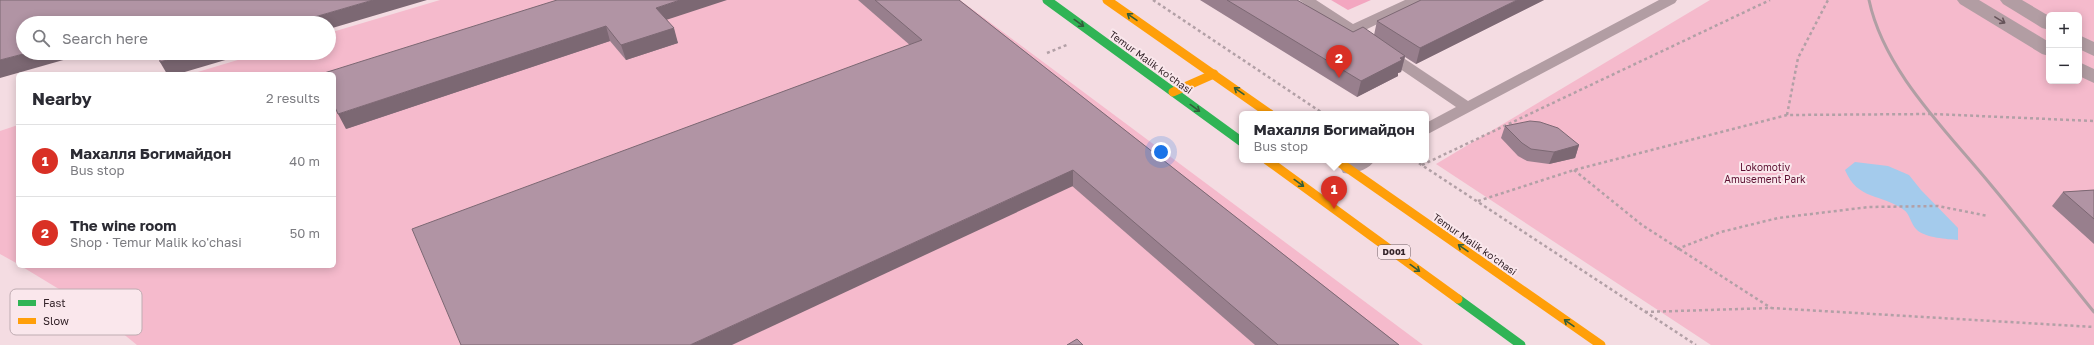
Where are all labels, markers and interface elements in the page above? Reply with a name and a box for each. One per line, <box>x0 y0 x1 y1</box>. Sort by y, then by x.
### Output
map controls <box>2046 12 2082 84</box>
button: + <box>2046 12 2082 48</box>
one-way arrow <box>1127 13 1138 21</box>
search box <box>16 16 336 60</box>
one-way arrow <box>1994 16 2005 24</box>
one-way arrow <box>1073 19 1084 27</box>
icon: search <box>30 27 52 49</box>
street label: Temur Malik ko'chasi <box>1107 28 1195 96</box>
text: Search here <box>62 29 148 47</box>
pin: 2 <box>1326 45 1352 78</box>
button: − <box>2046 48 2082 84</box>
one-way arrow <box>1233 87 1244 96</box>
text: Nearby <box>32 88 92 109</box>
text: 2 results <box>266 90 320 106</box>
one-way arrow <box>1190 104 1201 112</box>
popup <box>1239 111 1429 163</box>
text: Махалля Богимайдон <box>1253 120 1415 138</box>
text: Bus stop <box>1253 138 1308 154</box>
your location <box>1151 142 1171 162</box>
text: Махалля Богимайдон <box>70 144 231 162</box>
text: 1 <box>42 153 48 169</box>
text: 40 m <box>289 153 320 169</box>
park label: Lokomotiv Amusement Park <box>1724 161 1806 185</box>
text: Bus stop <box>70 162 125 178</box>
pin: 1 <box>1321 176 1347 209</box>
one-way arrow <box>1293 179 1304 187</box>
street label: Temur Malik ko'chasi <box>1431 211 1519 277</box>
text: The wine room <box>70 216 176 234</box>
text: 2 <box>41 225 49 241</box>
text: 50 m <box>290 225 320 241</box>
text: Shop · Temur Malik ko'chasi <box>70 234 242 250</box>
one-way arrow <box>1457 244 1468 252</box>
road number: D001 <box>1378 245 1410 259</box>
one-way arrow <box>1409 264 1420 272</box>
legend <box>10 289 142 335</box>
text: Fast <box>43 296 66 309</box>
text: Slow <box>43 314 69 327</box>
one-way arrow <box>1564 319 1575 327</box>

